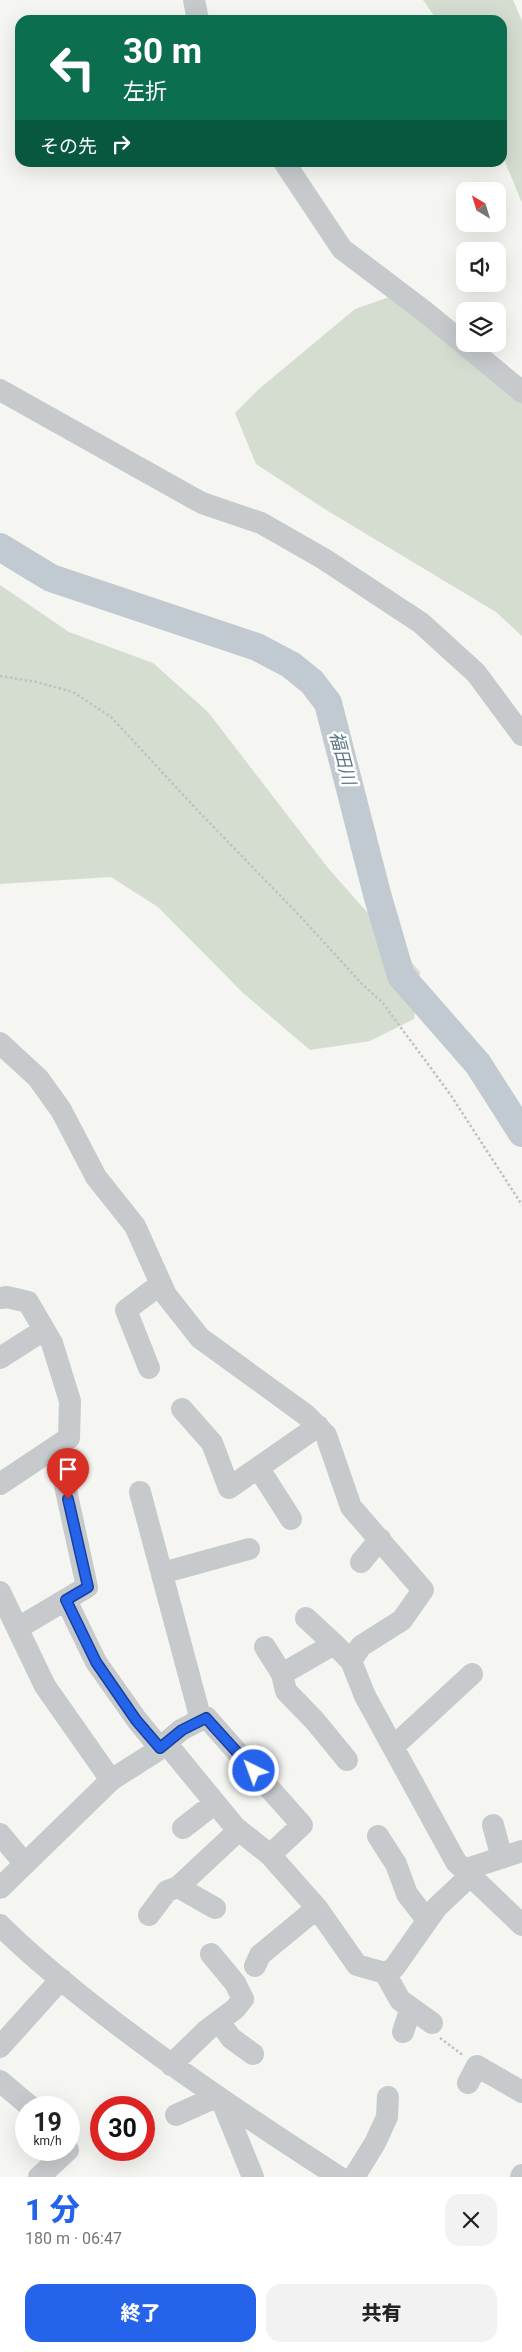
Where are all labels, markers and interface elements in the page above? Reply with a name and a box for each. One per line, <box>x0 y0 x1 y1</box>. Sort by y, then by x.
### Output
text: 30 m <box>123 31 202 72</box>
icon: left <box>40 35 105 100</box>
text: 左折 <box>123 79 167 104</box>
icon: right <box>107 130 135 158</box>
text: その先 <box>40 135 97 158</box>
north arrow <box>456 182 506 232</box>
map controls <box>456 182 506 352</box>
button: sound <box>456 242 506 292</box>
button: layers <box>456 302 506 352</box>
water label: 福田川 <box>326 729 361 789</box>
pin <box>47 1448 89 1499</box>
icon: arrive <box>54 1455 82 1483</box>
position arrow <box>227 1744 279 1796</box>
speed limit sign: 30 <box>90 2096 155 2161</box>
text: 19 <box>33 2108 62 2137</box>
text: km/h <box>33 2134 62 2148</box>
text: 1 分 <box>25 2192 80 2227</box>
button: close <box>445 2194 497 2246</box>
text: 180 m · 06:47 <box>25 2229 122 2248</box>
button: 終了 <box>25 2284 256 2342</box>
button: 共有 <box>266 2284 497 2342</box>

